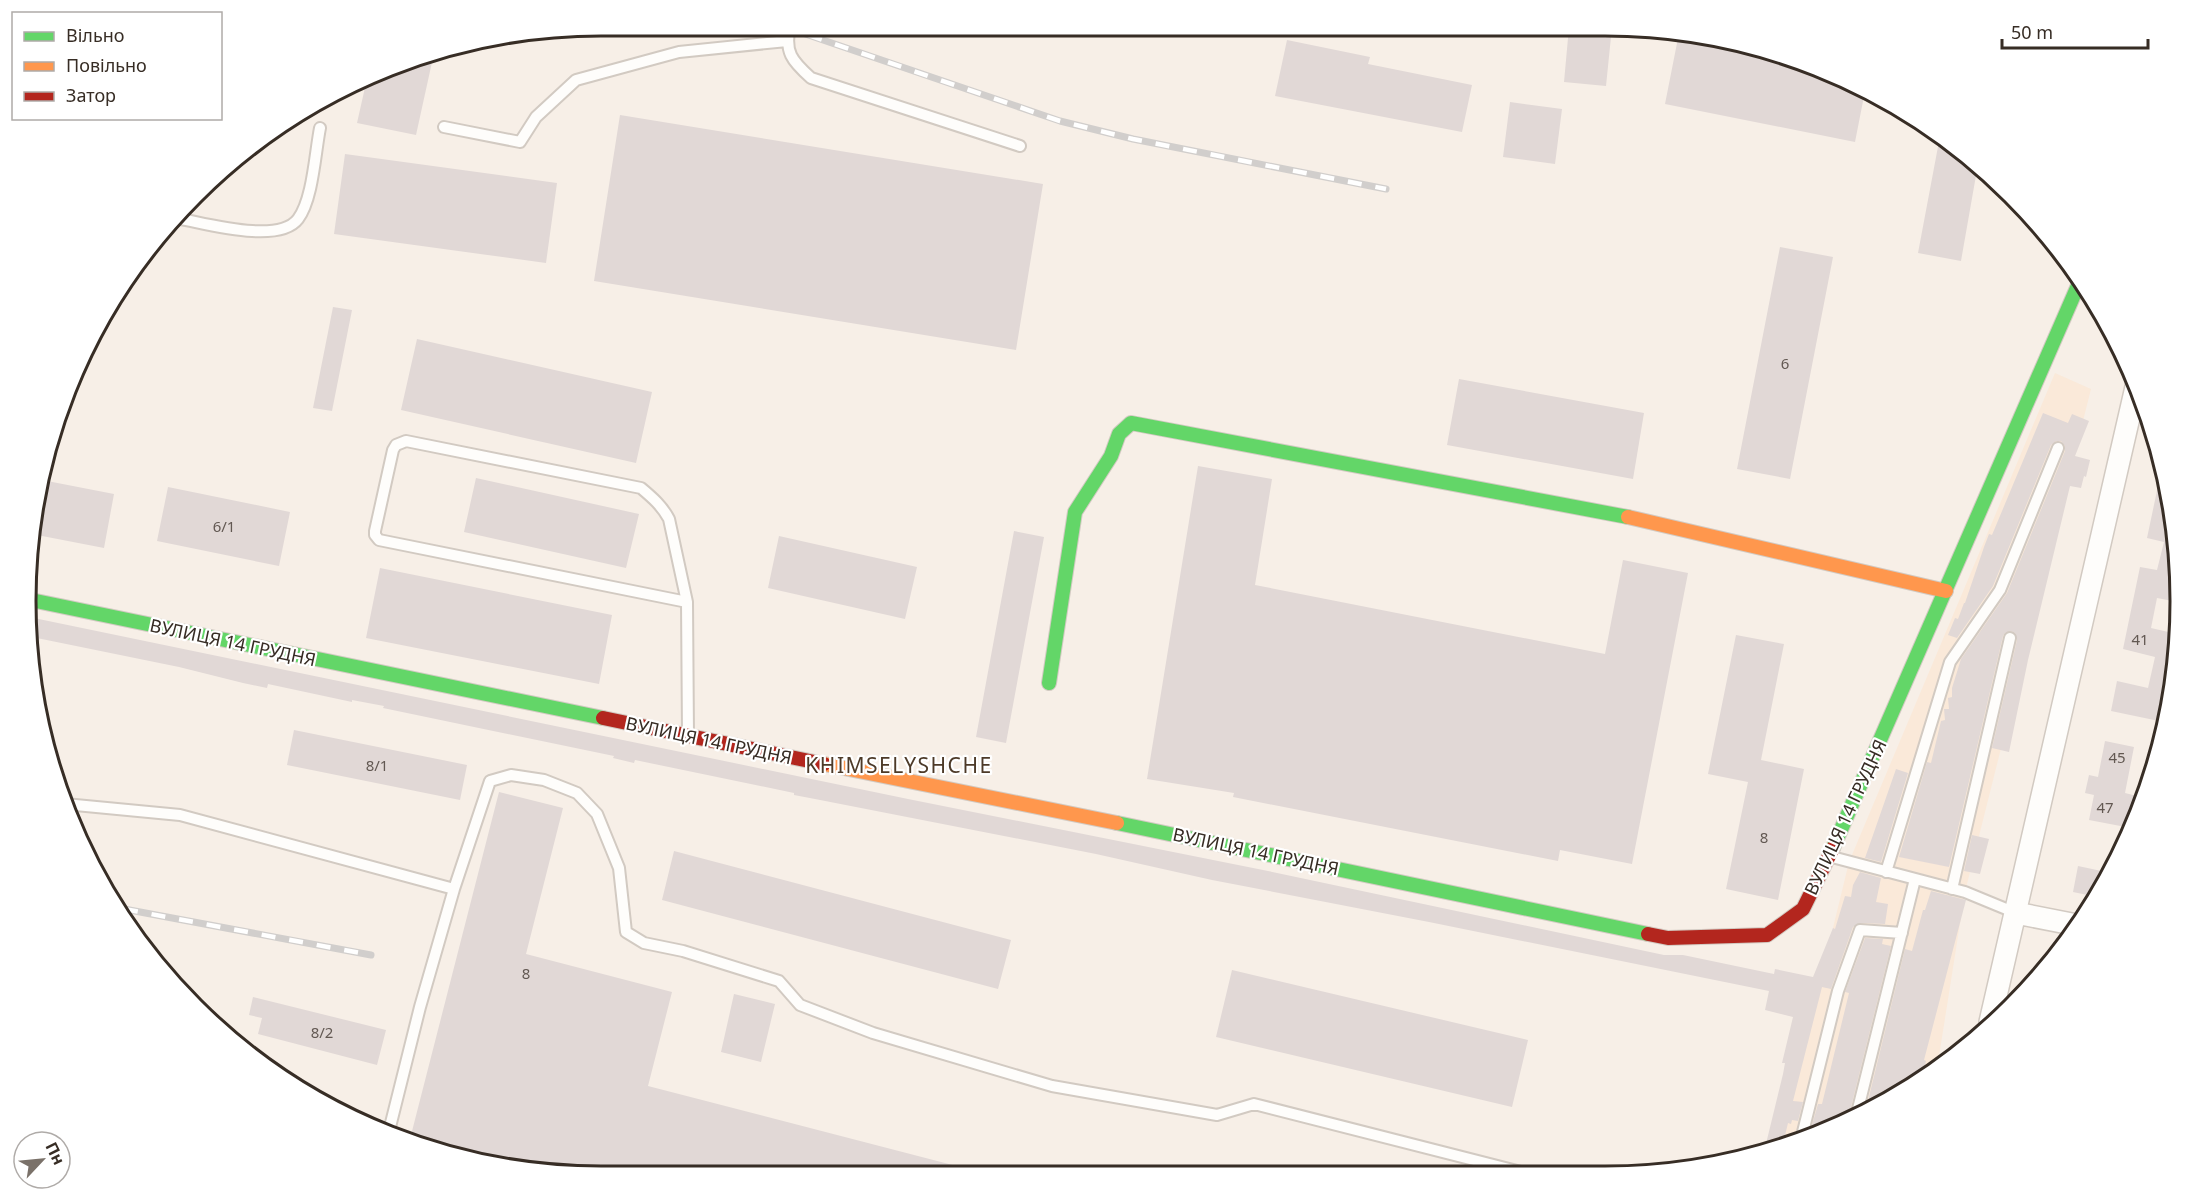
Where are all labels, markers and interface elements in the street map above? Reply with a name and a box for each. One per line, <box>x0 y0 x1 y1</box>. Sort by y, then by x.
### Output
legend <box>12 12 222 120</box>
scale bar <box>2002 12 2148 50</box>
text: 50 m <box>2011 20 2053 44</box>
text: Вільно <box>66 23 124 47</box>
text: Повільно <box>66 53 147 77</box>
text: Затор <box>66 83 116 107</box>
house number: 6 <box>1781 353 1789 373</box>
house number: 6/1 <box>213 516 235 536</box>
street label: ВУЛИЦЯ 14 ГРУДНЯ <box>148 613 318 671</box>
house number: 41 <box>2131 629 2149 649</box>
street label: ВУЛИЦЯ 14 ГРУДНЯ <box>624 711 794 769</box>
street label: ВУЛИЦЯ 14 ГРУДНЯ <box>1798 735 1892 899</box>
house number: 45 <box>2108 747 2126 767</box>
district label: KHIMSELYSHCHE <box>805 751 993 779</box>
house number: 8/1 <box>366 755 388 775</box>
house number: 47 <box>2096 797 2114 817</box>
street label: ВУЛИЦЯ 14 ГРУДНЯ <box>1171 822 1341 880</box>
house number: 8 <box>1760 827 1768 847</box>
house number: 8 <box>522 963 530 983</box>
house number: 8/2 <box>311 1022 333 1042</box>
north arrow <box>12 1130 72 1190</box>
text: Пн <box>41 1138 70 1168</box>

